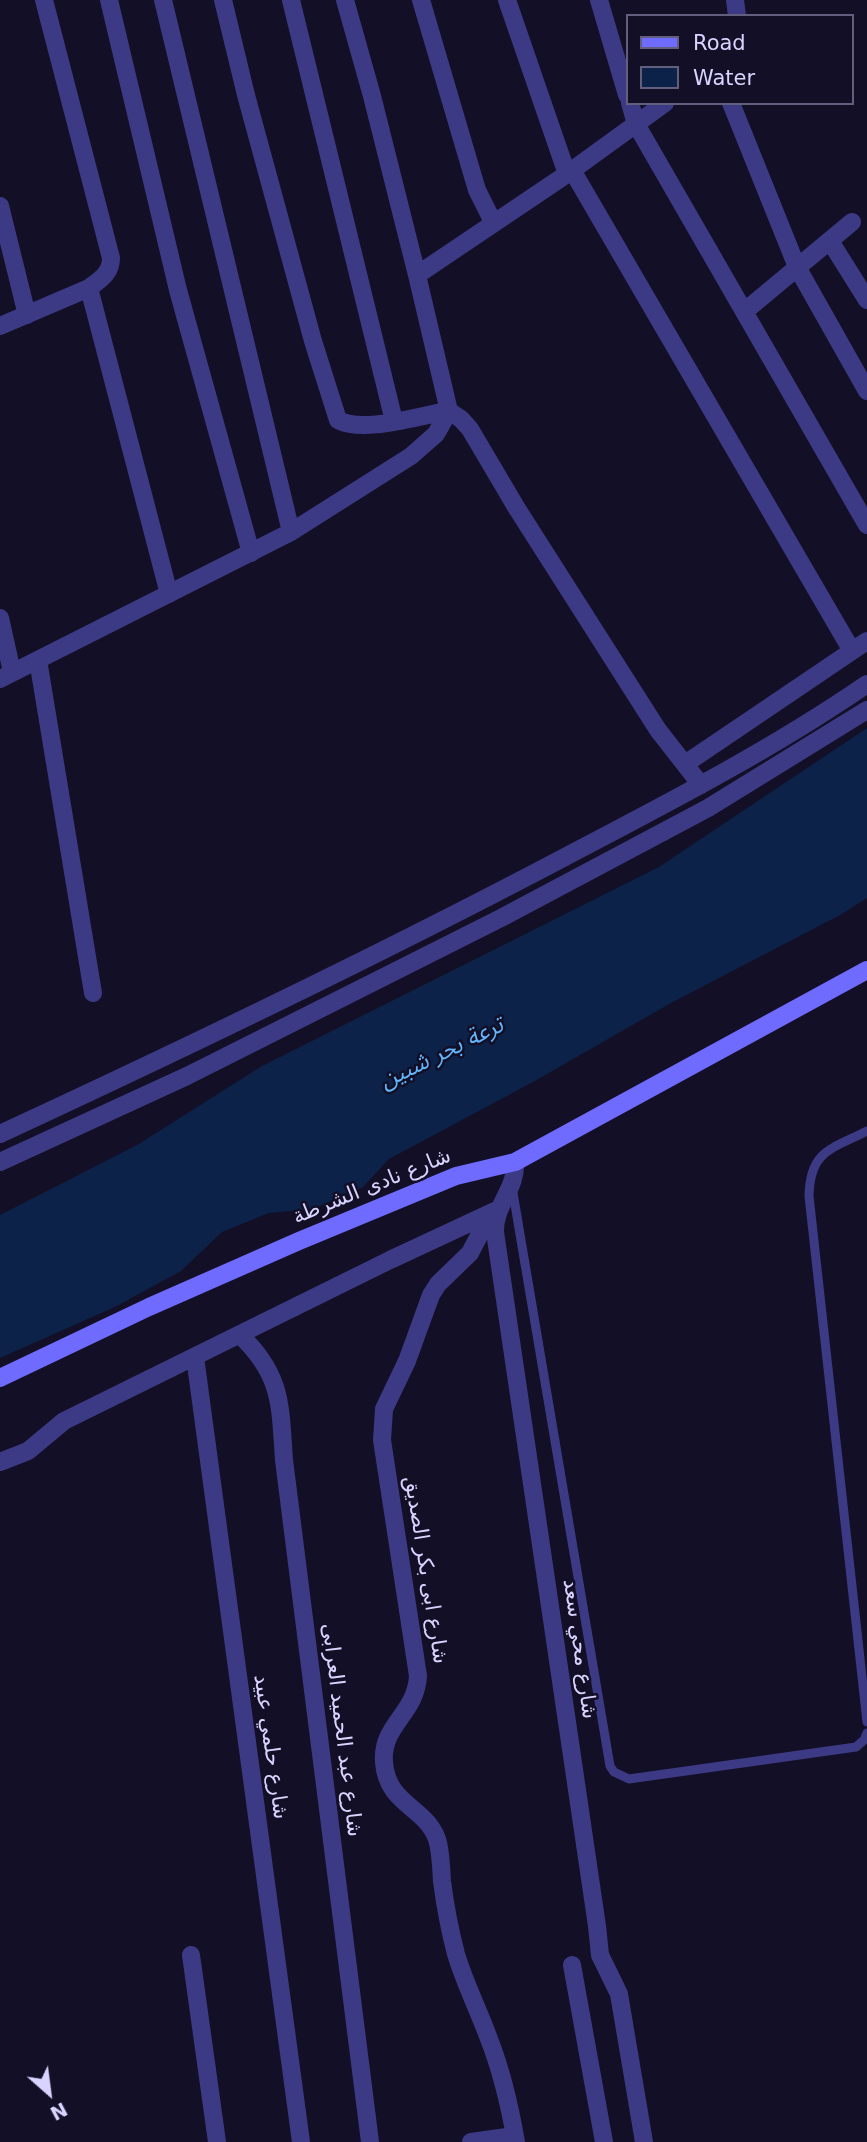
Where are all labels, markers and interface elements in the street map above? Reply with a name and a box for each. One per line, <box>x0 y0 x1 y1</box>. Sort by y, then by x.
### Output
legend <box>626 14 853 105</box>
text: Road <box>693 31 746 55</box>
text: Water <box>693 66 755 90</box>
water label: ترعة بحر شبين <box>376 1012 508 1096</box>
street label: شارع نادى الشرطة <box>289 1144 455 1230</box>
street label: شارع ابى بكر الصديق <box>398 1474 452 1666</box>
street label: شارع محي سعد <box>557 1577 601 1721</box>
street label: شارع عبد الحميد العرابى <box>315 1622 367 1838</box>
street label: شارع حلمي عبيد <box>247 1673 293 1821</box>
north arrow <box>14 2058 84 2128</box>
text: N <box>47 2098 71 2125</box>

